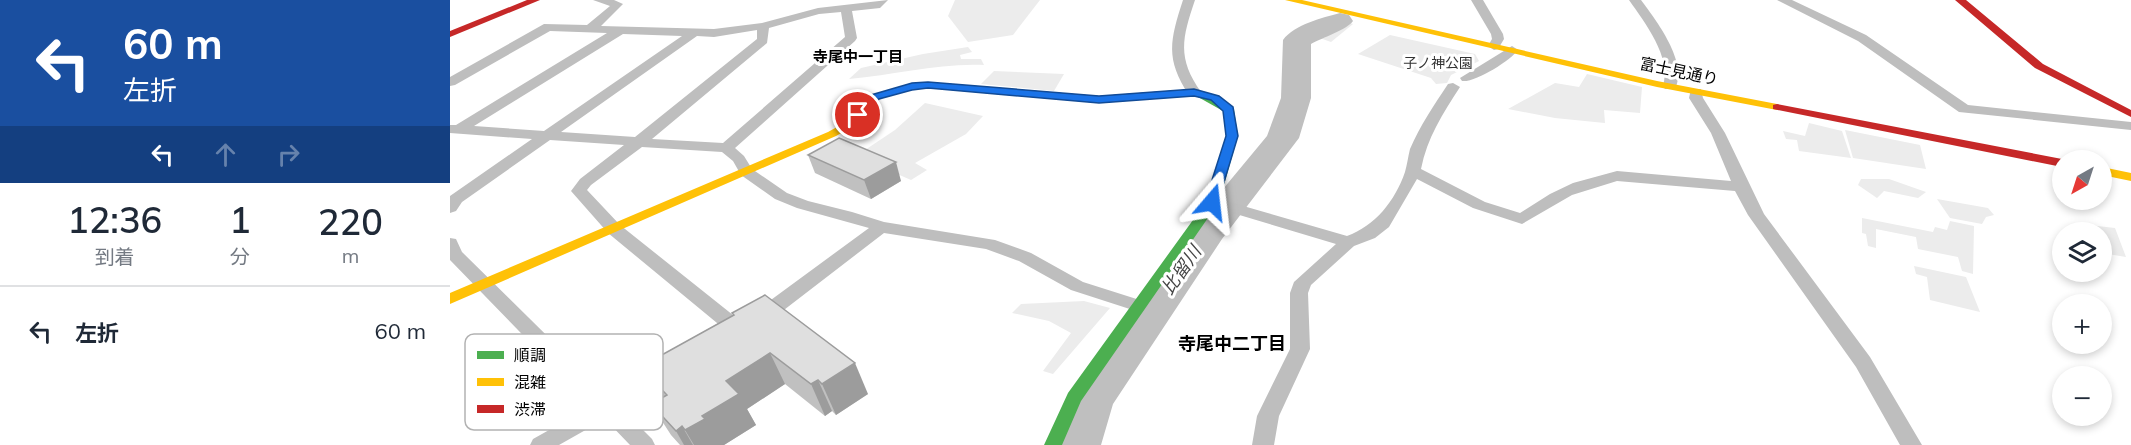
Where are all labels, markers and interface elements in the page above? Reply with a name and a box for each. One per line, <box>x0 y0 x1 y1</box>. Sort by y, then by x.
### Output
text: 60 m <box>123 17 223 70</box>
icon: left <box>24 24 102 102</box>
district label: 寺尾中一丁目 <box>813 47 903 66</box>
street label: 富士見通り <box>1638 53 1720 89</box>
park label: 子ノ神公園 <box>1403 54 1473 72</box>
text: 左折 <box>123 73 177 107</box>
pin <box>832 89 883 140</box>
icon: arrive <box>841 98 874 131</box>
icon: left <box>146 138 179 171</box>
icon: ahead <box>209 138 242 171</box>
icon: right <box>272 138 305 171</box>
north arrow <box>2052 150 2112 210</box>
map controls <box>2052 150 2112 426</box>
position arrow <box>1180 170 1244 234</box>
text: 12:36 <box>67 197 162 242</box>
text: 1 <box>229 197 251 242</box>
text: 220 <box>318 199 383 244</box>
button: layers <box>2052 222 2112 282</box>
water label: 比留川 <box>1156 240 1207 299</box>
text: m <box>342 243 359 268</box>
text: 到着 <box>95 244 135 269</box>
text: 分 <box>230 244 250 269</box>
button: + <box>2052 294 2112 354</box>
icon: left <box>24 315 57 348</box>
text: 60 m <box>375 317 426 345</box>
text: 左折 <box>75 319 119 347</box>
district label: 寺尾中二丁目 <box>1178 332 1286 355</box>
legend <box>465 334 663 430</box>
text: 順調 <box>514 345 546 365</box>
button: − <box>2052 366 2112 426</box>
text: 混雑 <box>514 372 546 392</box>
text: 渋滞 <box>514 399 546 419</box>

